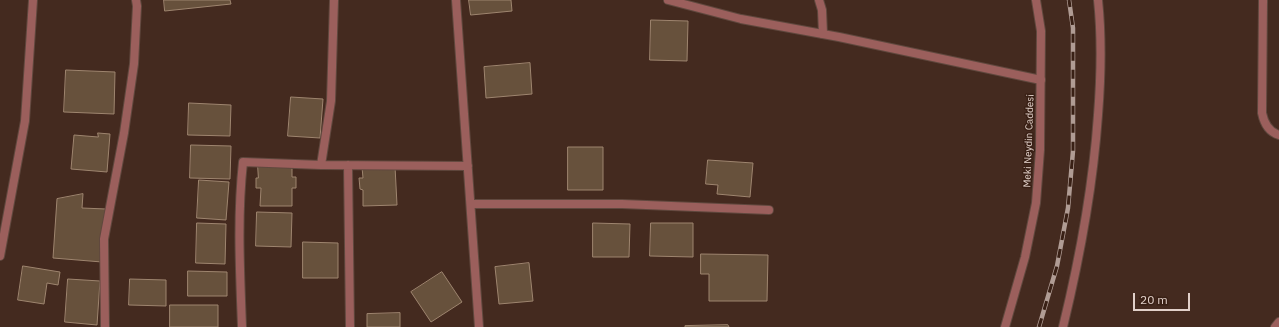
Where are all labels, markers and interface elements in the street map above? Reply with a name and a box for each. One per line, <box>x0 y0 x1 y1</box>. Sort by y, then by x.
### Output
street label: Meki Neydin Caddesi <box>1021 94 1037 188</box>
scale bar <box>1135 285 1192 311</box>
text: 20 m <box>1140 292 1168 307</box>

